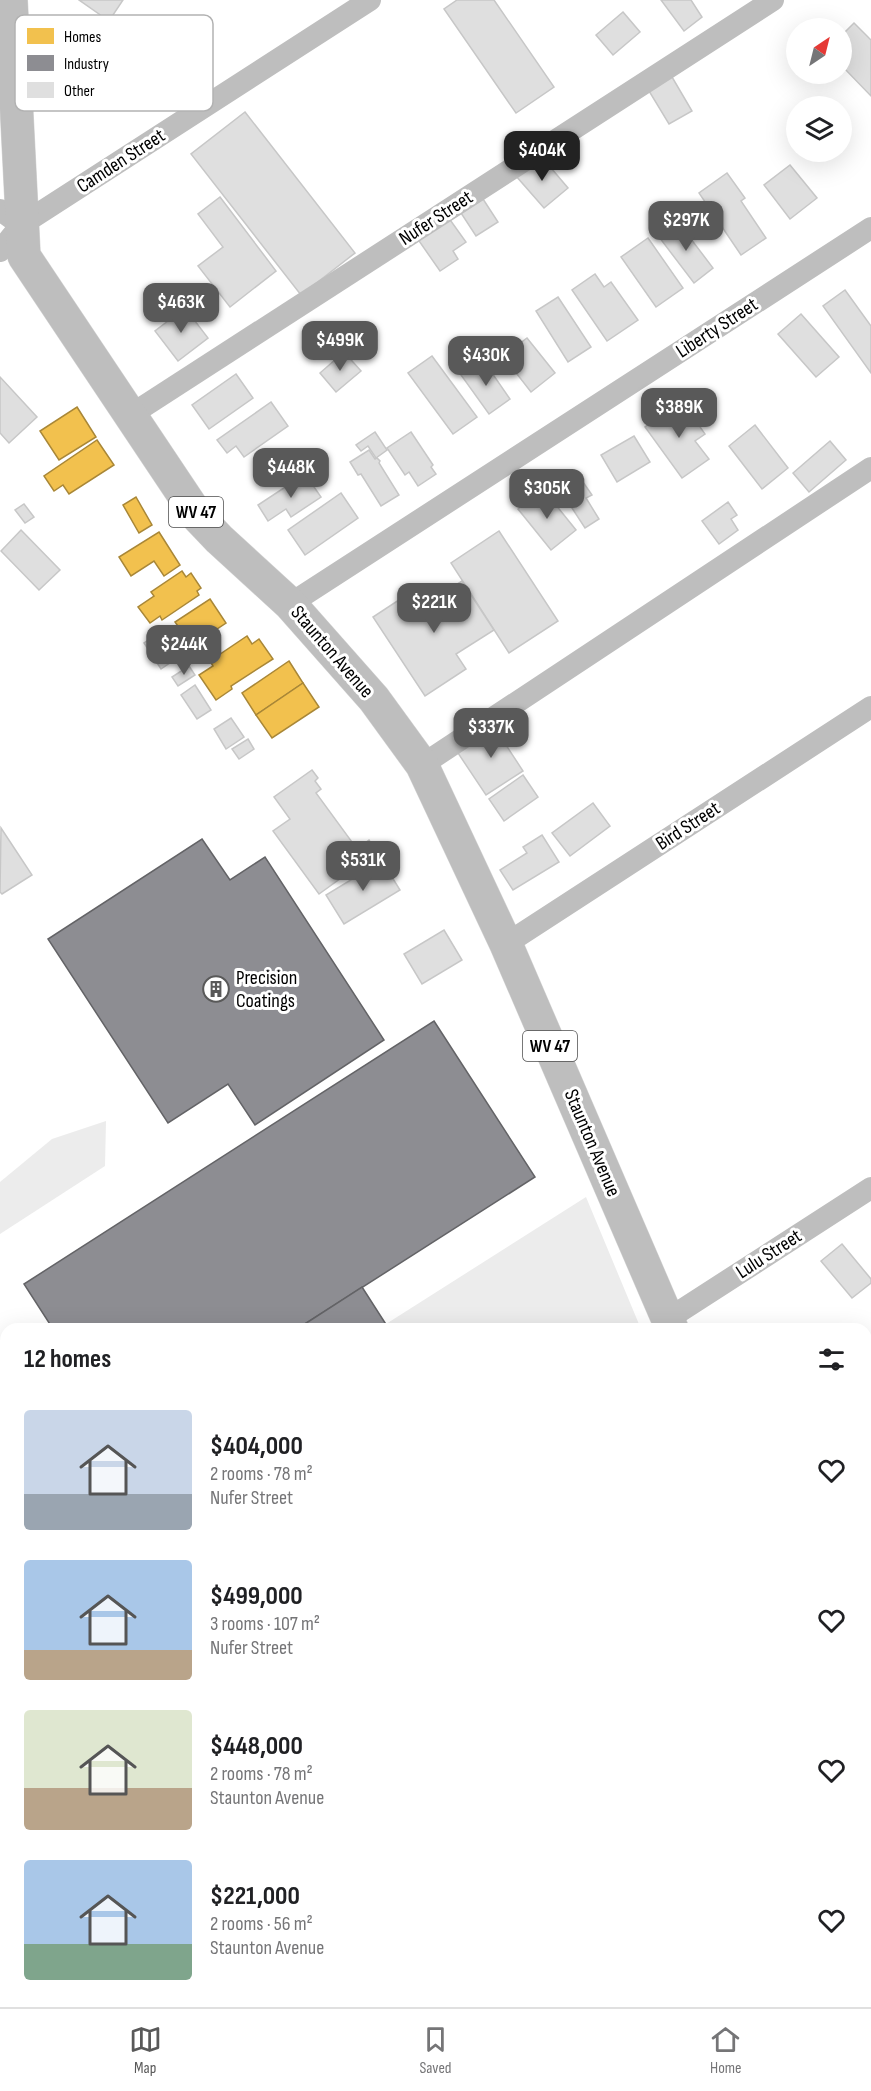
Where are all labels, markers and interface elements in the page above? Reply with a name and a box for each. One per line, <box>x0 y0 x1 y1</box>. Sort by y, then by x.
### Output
legend <box>15 15 213 111</box>
north arrow <box>786 18 852 84</box>
map controls <box>786 18 852 162</box>
text: Homes <box>64 28 101 47</box>
text: Industry <box>64 55 109 74</box>
text: Other <box>64 82 95 101</box>
button: layers <box>786 96 852 162</box>
street label: Camden Street <box>72 124 170 198</box>
pin: $404K <box>500 131 584 182</box>
text: $404K <box>518 138 566 162</box>
street label: Nufer Street <box>395 185 477 251</box>
pin: $297K <box>644 201 728 252</box>
text: $297K <box>662 208 710 232</box>
pin: $463K <box>139 283 223 334</box>
text: $463K <box>157 290 205 314</box>
street label: Liberty Street <box>672 293 762 363</box>
pin: $499K <box>298 321 382 372</box>
text: $499K <box>316 328 364 352</box>
pin: $430K <box>444 336 528 387</box>
text: $430K <box>462 343 510 367</box>
pin: $389K <box>637 388 721 439</box>
text: $389K <box>655 395 703 419</box>
pin: $448K <box>249 448 333 499</box>
text: $448K <box>267 455 315 479</box>
pin: $305K <box>505 469 589 520</box>
text: $305K <box>523 476 571 500</box>
road number: WV 47 <box>169 497 223 527</box>
pin: $221K <box>392 583 476 634</box>
text: $221K <box>411 590 457 614</box>
street label: Staunton Avenue <box>285 601 379 703</box>
pin: $244K <box>142 625 226 676</box>
text: $244K <box>160 632 208 656</box>
pin: $337K <box>449 708 533 759</box>
text: $337K <box>468 715 514 739</box>
street label: Bird Street <box>651 796 725 856</box>
pin: $531K <box>321 841 405 892</box>
text: $531K <box>340 848 386 872</box>
place label: Precision Coatings <box>236 966 297 1013</box>
building icon: Precision Coatings <box>201 974 231 1004</box>
road number: WV 47 <box>523 1031 577 1061</box>
street label: Staunton Avenue <box>559 1086 625 1200</box>
street label: Lulu Street <box>732 1224 806 1284</box>
icon: filters <box>815 1343 848 1376</box>
text: 12 homes <box>24 1344 111 1375</box>
text: $404,000 <box>210 1431 303 1462</box>
icon: home <box>72 1434 144 1506</box>
icon: heart <box>815 1454 848 1487</box>
text: 2 rooms · 78 m² <box>210 1462 313 1486</box>
text: Nufer Street <box>210 1486 293 1510</box>
text: $499,000 <box>210 1581 303 1612</box>
icon: home <box>72 1584 144 1656</box>
icon: heart <box>815 1604 848 1637</box>
text: 3 rooms · 107 m² <box>210 1612 320 1636</box>
text: Nufer Street <box>210 1636 293 1660</box>
text: $448,000 <box>210 1731 303 1762</box>
icon: home <box>72 1734 144 1806</box>
icon: heart <box>815 1754 848 1787</box>
text: 2 rooms · 78 m² <box>210 1762 313 1786</box>
text: Staunton Avenue <box>210 1786 324 1810</box>
text: $221,000 <box>210 1881 300 1912</box>
icon: home <box>72 1884 144 1956</box>
icon: heart <box>815 1904 848 1937</box>
text: 2 rooms · 56 m² <box>210 1912 313 1936</box>
text: Staunton Avenue <box>210 1936 324 1960</box>
tab: Map <box>129 2023 162 2078</box>
tab: Saved <box>419 2023 452 2078</box>
tab: Home <box>709 2023 742 2078</box>

